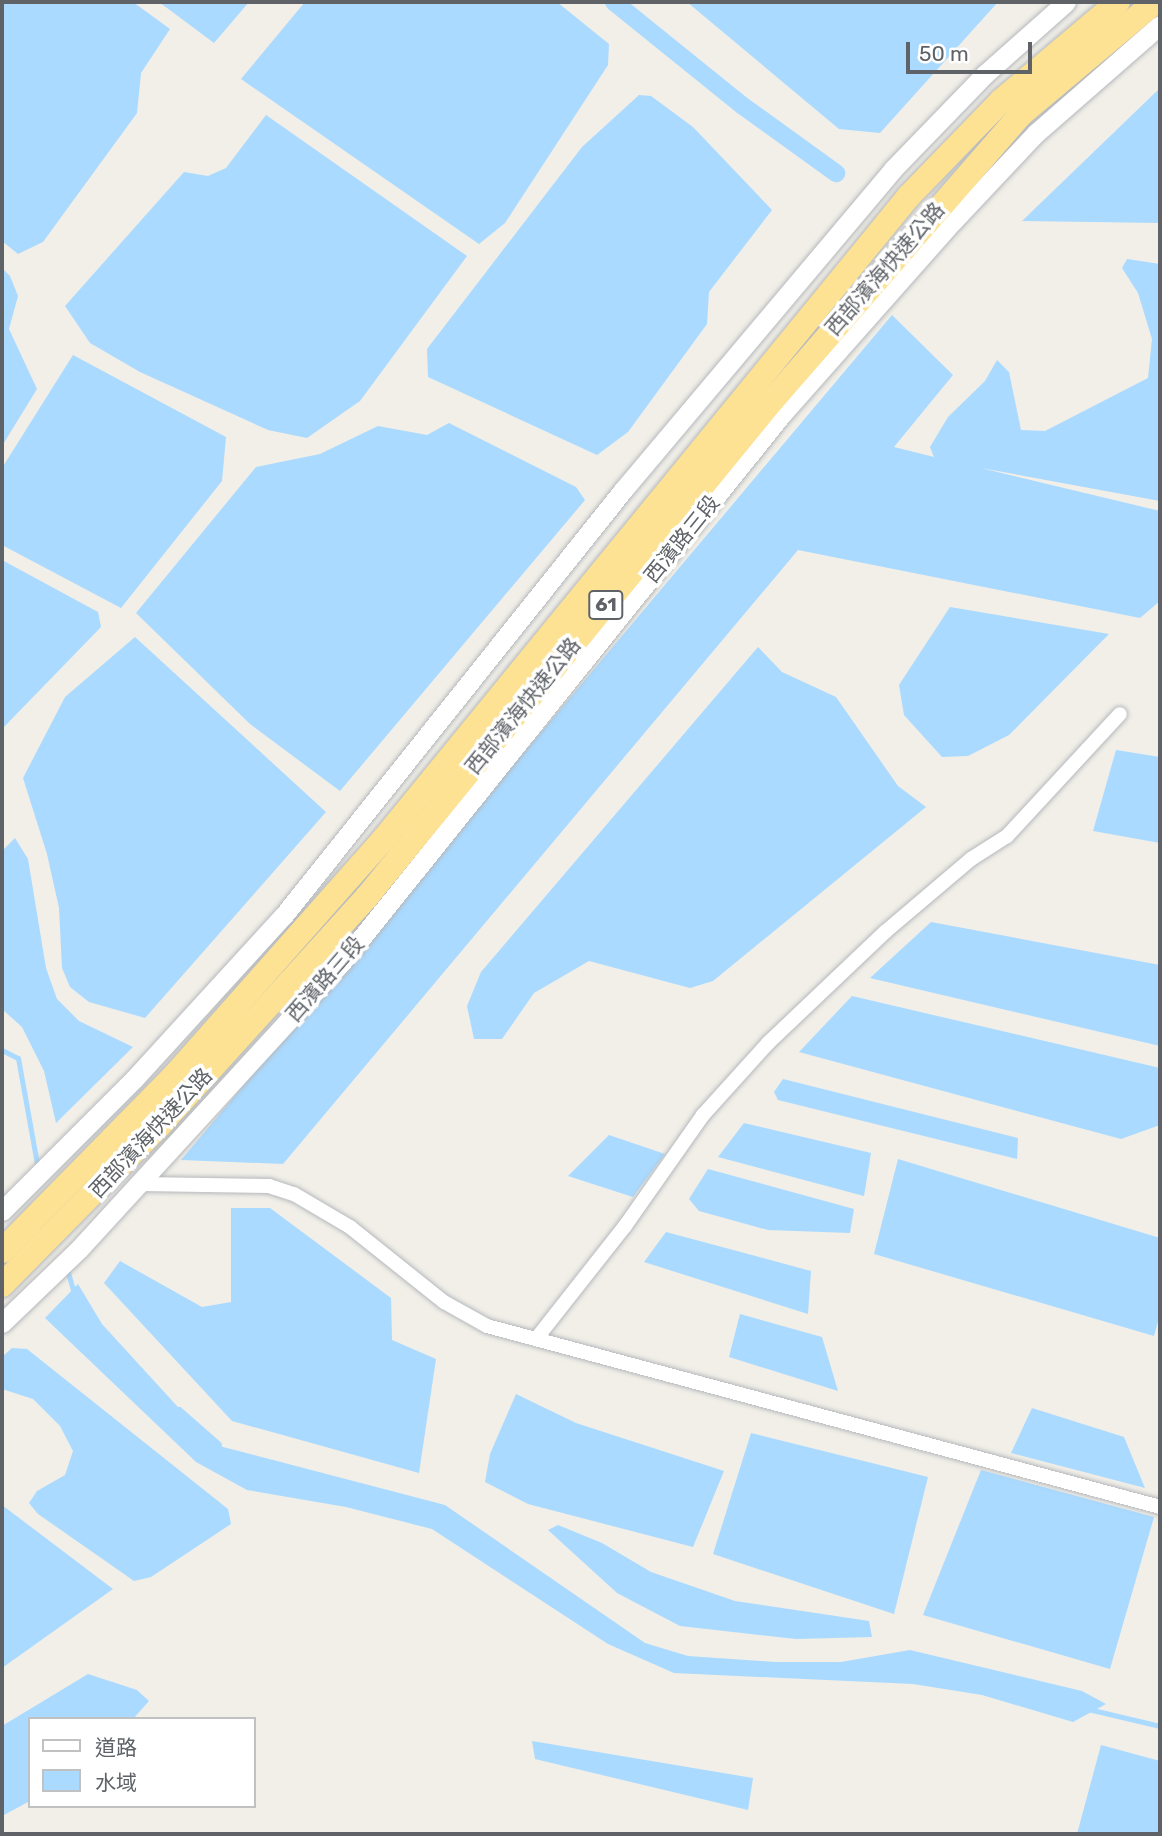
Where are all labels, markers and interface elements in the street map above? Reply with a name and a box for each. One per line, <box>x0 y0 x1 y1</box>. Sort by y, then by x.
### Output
scale bar <box>910 28 1036 72</box>
text: 50 m <box>919 41 969 66</box>
street label: 西部濱海快速公路 <box>820 197 950 341</box>
street label: 西濱路三段 <box>639 490 725 588</box>
road number: 61 <box>587 590 625 620</box>
street label: 西部濱海快速公路 <box>460 633 586 779</box>
street label: 西濱路三段 <box>281 931 369 1027</box>
street label: 西部濱海快速公路 <box>84 1063 218 1203</box>
legend <box>28 1717 256 1808</box>
text: 道路 <box>95 1735 137 1760</box>
text: 水域 <box>95 1770 137 1795</box>

